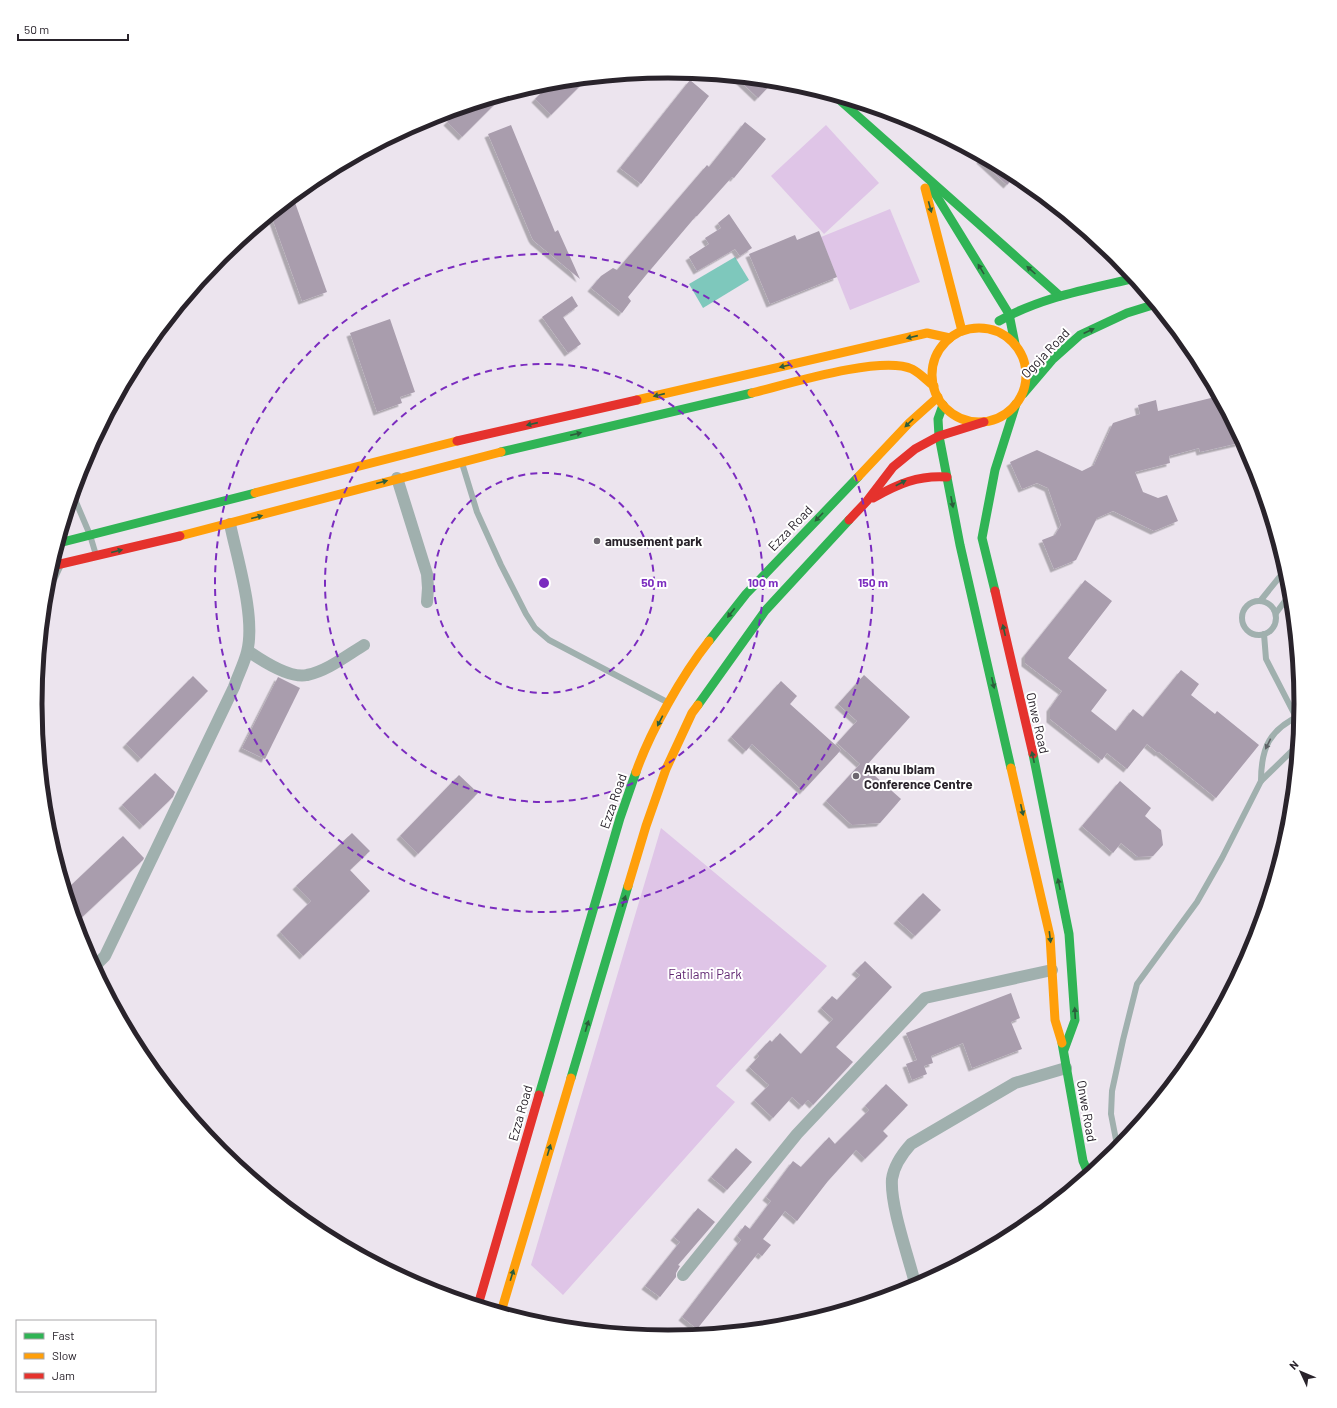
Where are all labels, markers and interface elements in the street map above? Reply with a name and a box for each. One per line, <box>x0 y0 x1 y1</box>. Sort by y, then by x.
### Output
scale bar <box>18 16 128 42</box>
text: 50 m <box>24 22 49 36</box>
one-way arrow <box>927 202 933 214</box>
one-way arrow <box>977 264 985 274</box>
one-way arrow <box>1026 265 1036 274</box>
street label: Ogoja Road <box>1017 325 1073 381</box>
one-way arrow <box>1083 328 1095 334</box>
one-way arrow <box>906 334 918 340</box>
one-way arrow <box>779 363 791 369</box>
one-way arrow <box>652 393 665 399</box>
one-way arrow <box>904 418 914 428</box>
one-way arrow <box>526 422 538 428</box>
one-way arrow <box>570 431 582 437</box>
one-way arrow <box>376 479 388 485</box>
one-way arrow <box>895 479 907 486</box>
one-way arrow <box>949 496 955 508</box>
street label: Ezza Road <box>764 502 816 554</box>
one-way arrow <box>814 512 824 522</box>
one-way arrow <box>250 513 263 519</box>
place label: amusement park <box>605 533 702 549</box>
marker: amusement park <box>592 536 602 546</box>
one-way arrow <box>111 548 123 554</box>
text: 50 m <box>641 575 667 589</box>
text: 100 m <box>748 575 778 589</box>
text: 150 m <box>858 575 888 589</box>
centre of rings <box>537 576 551 590</box>
one-way arrow <box>727 607 735 618</box>
one-way arrow <box>1000 624 1006 637</box>
one-way arrow <box>990 677 996 690</box>
street label: Onwe Road <box>1023 691 1053 755</box>
one-way arrow <box>657 716 663 727</box>
one-way arrow <box>1265 738 1271 749</box>
one-way arrow <box>1030 751 1036 763</box>
place label: Akanu Ibiam Conference Centre <box>864 761 973 792</box>
street label: Ezza Road <box>596 771 630 831</box>
marker: Akanu Ibiam Conference Centre <box>851 771 861 781</box>
one-way arrow <box>1019 804 1025 816</box>
one-way arrow <box>1056 878 1062 891</box>
one-way arrow <box>621 895 627 907</box>
one-way arrow <box>1047 931 1053 943</box>
park label: Fatilami Park <box>668 966 742 982</box>
one-way arrow <box>1071 1007 1078 1019</box>
one-way arrow <box>584 1019 590 1031</box>
street label: Onwe Road <box>1074 1079 1100 1143</box>
street label: Ezza Road <box>504 1083 536 1143</box>
one-way arrow <box>546 1144 552 1156</box>
one-way arrow <box>509 1268 515 1280</box>
legend <box>16 1320 156 1392</box>
text: Fast <box>52 1328 75 1342</box>
text: Slow <box>52 1348 77 1362</box>
north arrow <box>1281 1352 1321 1392</box>
text: N <box>1286 1358 1301 1372</box>
text: Jam <box>52 1368 75 1382</box>

